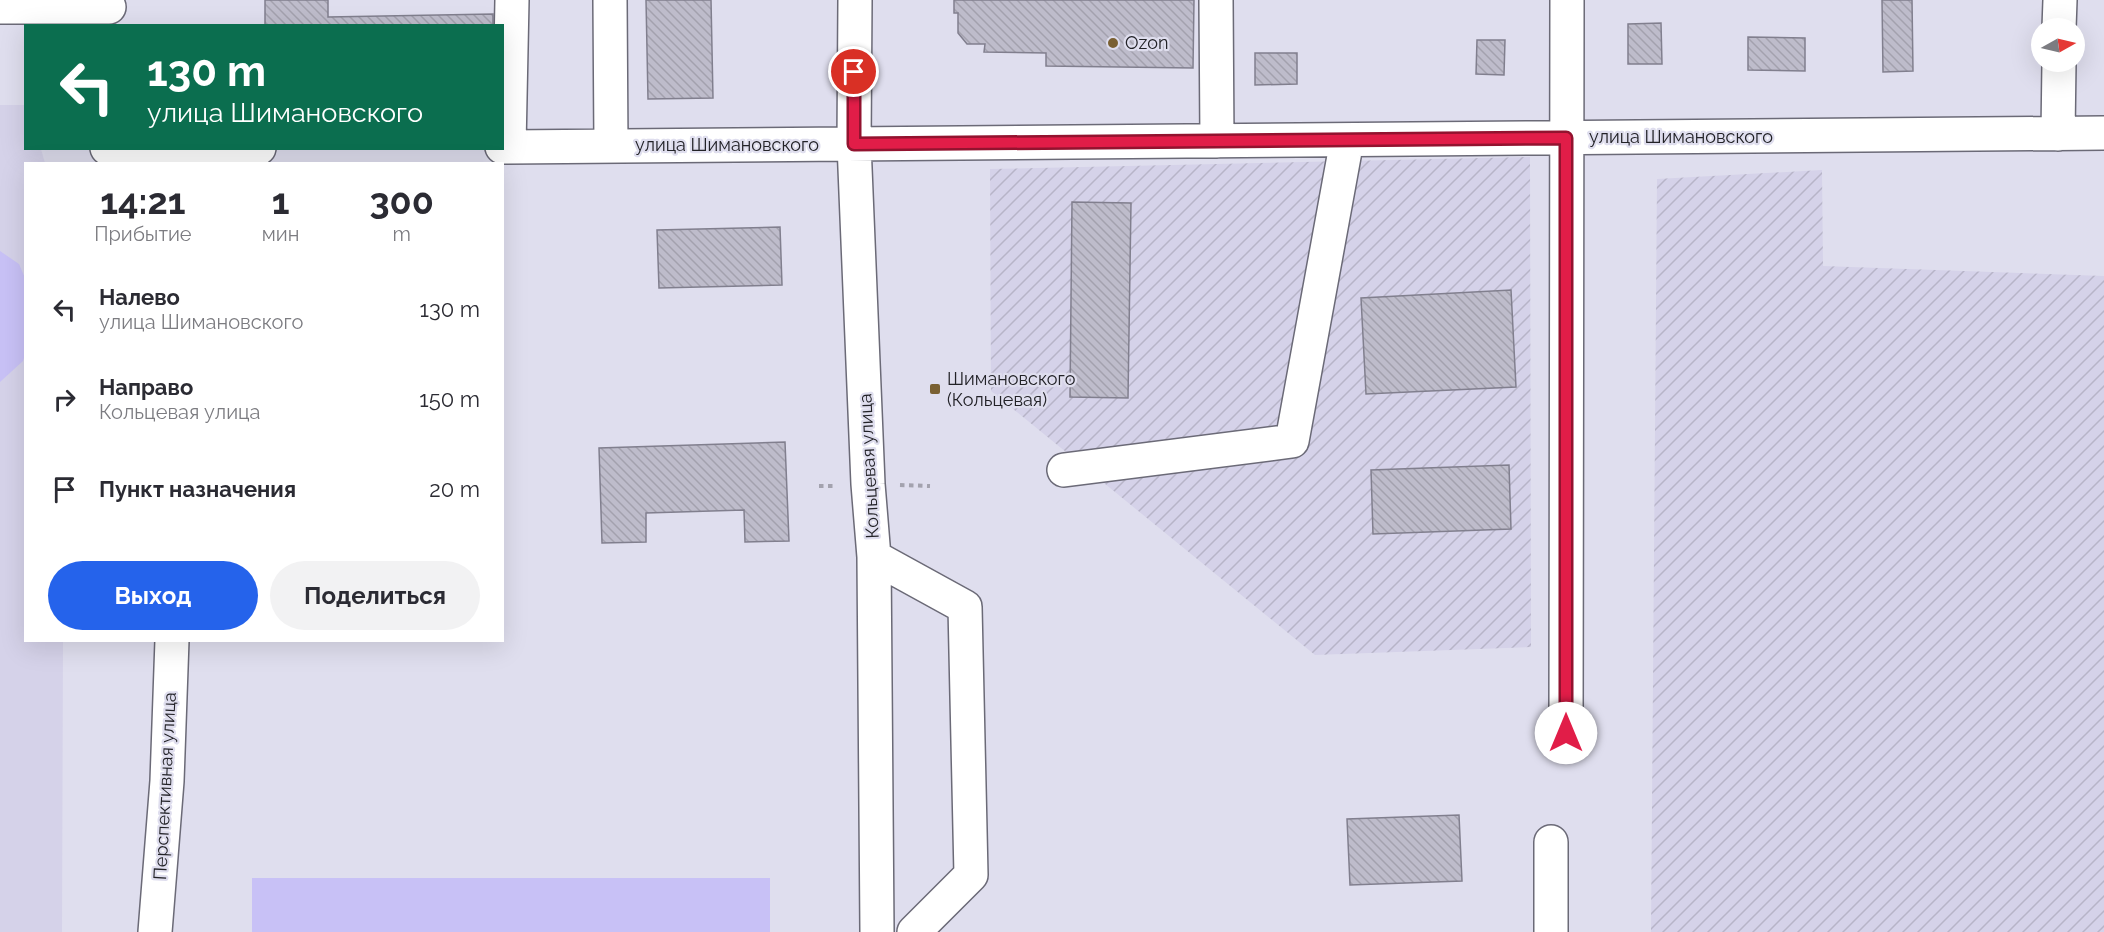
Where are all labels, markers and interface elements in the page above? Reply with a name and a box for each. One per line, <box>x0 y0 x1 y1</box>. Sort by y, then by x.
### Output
north arrow <box>2031 18 2085 72</box>
map controls <box>2031 18 2085 72</box>
place label: Ozon <box>1125 32 1168 53</box>
marker: Ozon <box>1106 36 1120 50</box>
pin <box>828 46 879 97</box>
text: 130 m <box>147 47 266 96</box>
icon: left <box>48 48 126 126</box>
icon: arrive <box>837 55 870 88</box>
text: улица Шимановского <box>147 97 423 128</box>
street label: улица Шимановского <box>1589 126 1773 147</box>
street label: улица Шимановского <box>635 134 819 155</box>
text: 14:21 <box>100 180 186 222</box>
text: 1 <box>272 180 289 222</box>
text: 300 <box>370 180 434 222</box>
text: Прибытие <box>94 222 192 246</box>
text: мин <box>262 222 299 246</box>
text: m <box>392 222 411 246</box>
text: Налево <box>99 284 180 310</box>
icon: left <box>48 293 81 326</box>
text: 130 m <box>420 296 480 322</box>
text: улица Шимановского <box>99 310 303 334</box>
place label: Шимановского (Кольцевая) <box>947 368 1076 410</box>
text: Направо <box>99 374 193 400</box>
marker: Шимановского (Кольцевая) <box>928 382 942 396</box>
icon: right <box>48 383 81 416</box>
text: 150 m <box>419 386 480 412</box>
street label: Кольцевая улица <box>854 393 883 539</box>
text: Кольцевая улица <box>99 400 261 424</box>
icon: arrive <box>48 473 81 506</box>
text: Пункт назначения <box>99 476 296 502</box>
text: 20 m <box>429 476 480 502</box>
button: Выход <box>48 561 258 630</box>
button: Поделиться <box>270 561 480 630</box>
street label: Перспективная улица <box>149 691 180 880</box>
position arrow <box>1534 701 1598 765</box>

